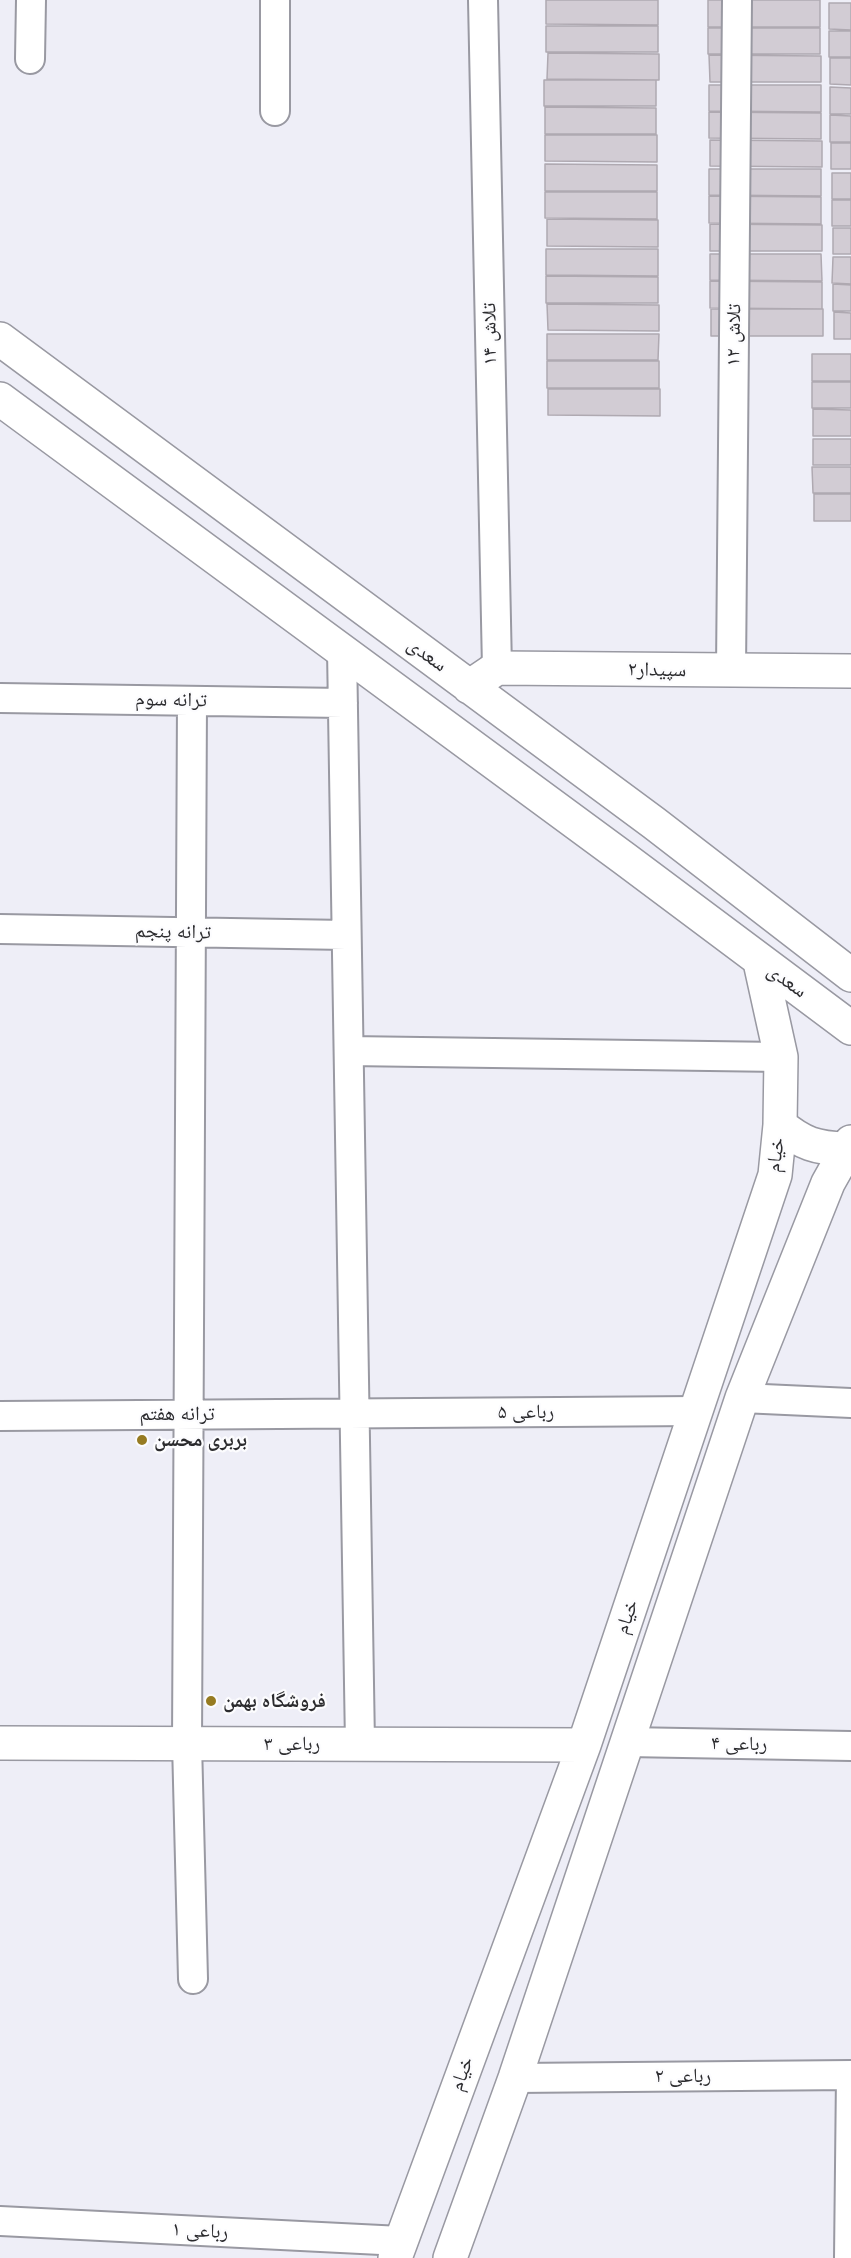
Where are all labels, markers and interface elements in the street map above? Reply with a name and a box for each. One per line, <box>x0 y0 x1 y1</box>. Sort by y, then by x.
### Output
street label: تلاش ۱۴ <box>477 302 503 366</box>
street label: تلاش ۱۲ <box>721 303 747 367</box>
street label: سعدی <box>402 633 452 677</box>
street label: سپیدار۲ <box>628 657 686 683</box>
street label: ترانه سوم <box>135 687 207 713</box>
street label: ترانه پنجم <box>135 919 211 945</box>
street label: سعدی <box>762 959 812 1003</box>
street label: خیام <box>762 1136 790 1174</box>
street label: رباعی ۵ <box>498 1400 554 1424</box>
street label: ترانه هفتم <box>139 1402 215 1426</box>
place label: بربری محسن <box>154 1428 247 1452</box>
marker: بربری محسن <box>135 1433 149 1447</box>
street label: خیام <box>610 1597 644 1637</box>
place label: فروشگاه بهمن <box>223 1689 326 1713</box>
marker: فروشگاه بهمن <box>204 1694 218 1708</box>
street label: رباعی ۳ <box>264 1732 320 1756</box>
street label: رباعی ۴ <box>711 1732 767 1756</box>
street label: خیام <box>445 2054 479 2094</box>
street label: رباعی ۲ <box>655 2064 711 2088</box>
street label: رباعی ۱ <box>171 2218 229 2244</box>

